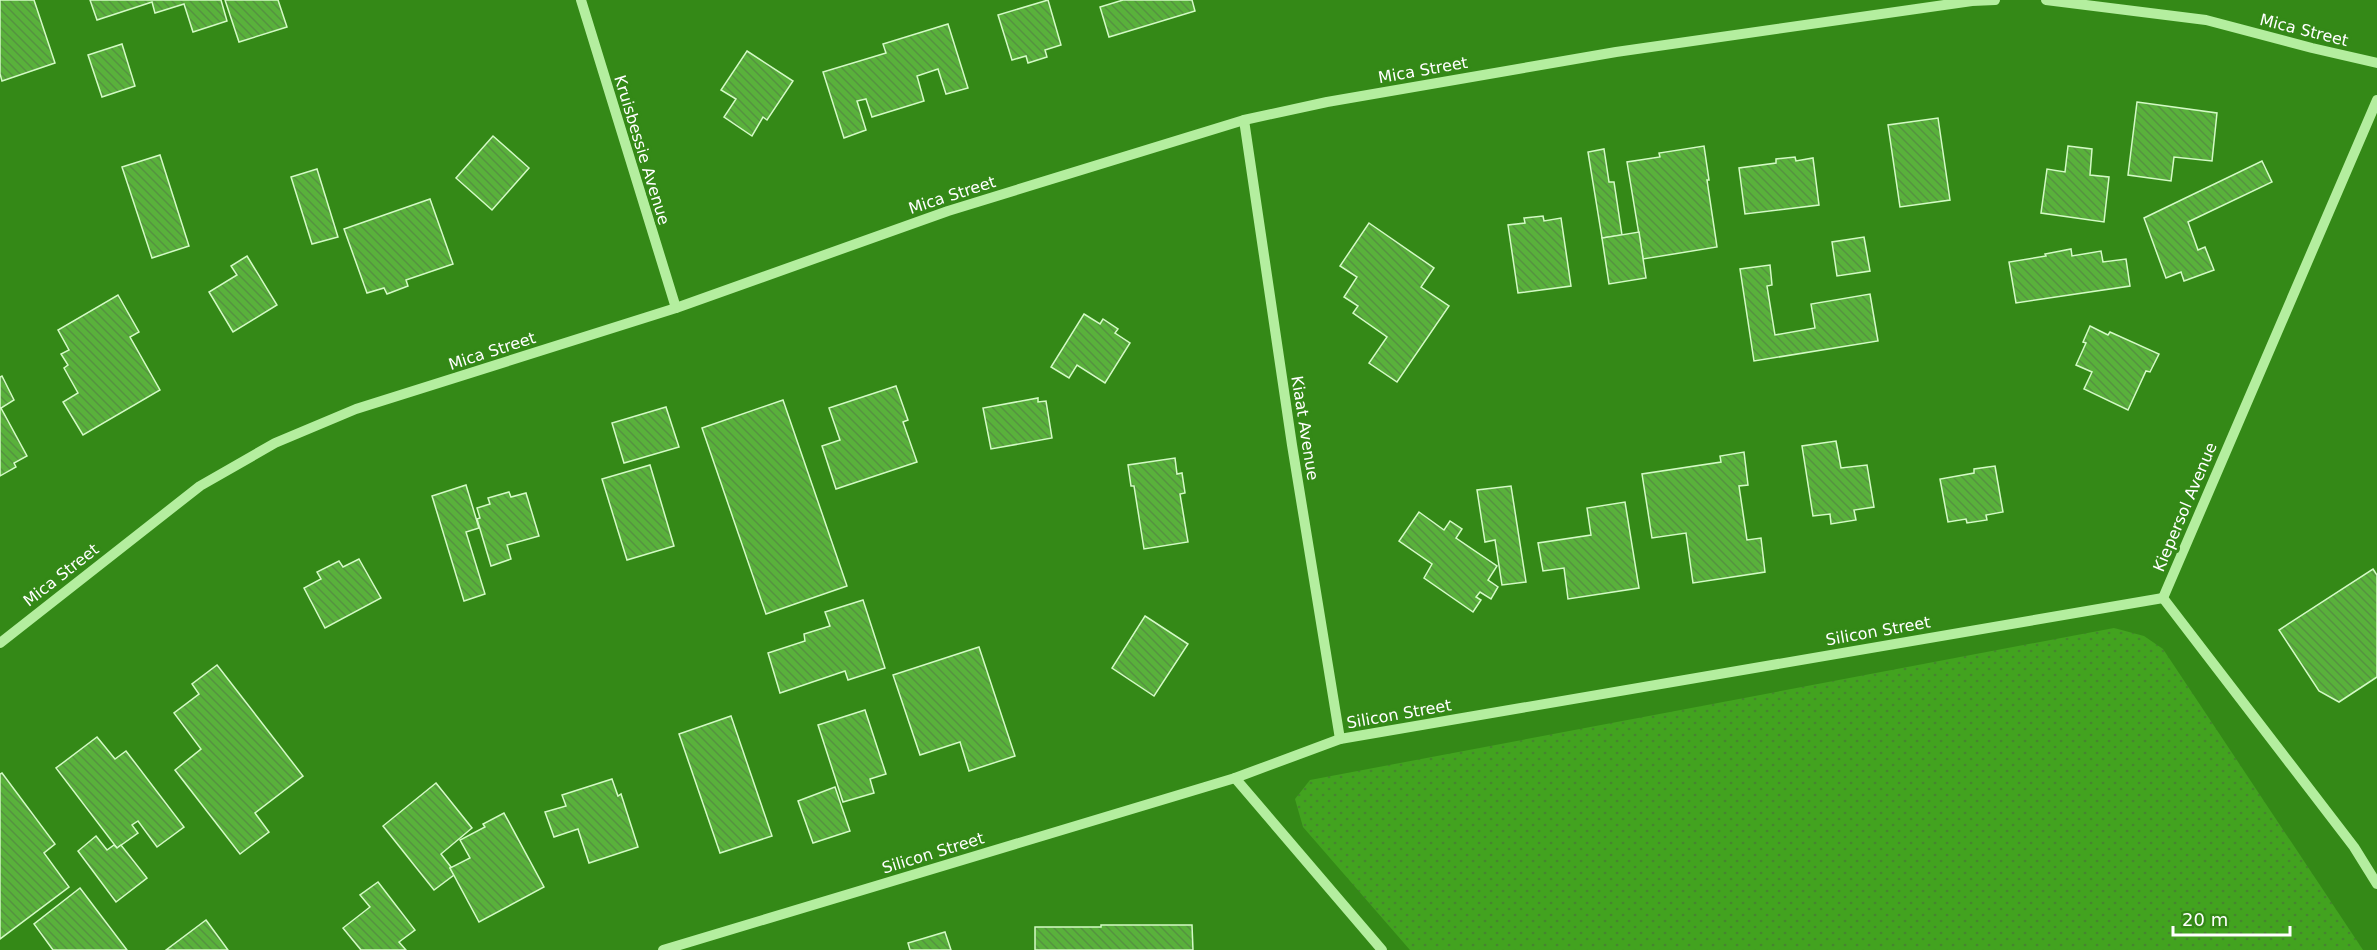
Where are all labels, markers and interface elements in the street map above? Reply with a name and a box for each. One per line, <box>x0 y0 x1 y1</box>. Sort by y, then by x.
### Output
street label: Mica Street <box>2258 10 2350 50</box>
street label: Mica Street <box>1377 53 1469 87</box>
street label: Kruisbessie Avenue <box>610 73 674 227</box>
street label: Mica Street <box>906 172 998 218</box>
street label: Mica Street <box>446 328 538 374</box>
street label: Kiaat Avenue <box>1287 374 1323 482</box>
street label: Kiepersol Avenue <box>2149 440 2221 574</box>
street label: Mica Street <box>19 540 103 610</box>
street label: Silicon Street <box>1824 612 1932 650</box>
street label: Silicon Street <box>1345 695 1453 733</box>
street label: Silicon Street <box>880 828 986 878</box>
scale bar <box>2173 899 2290 937</box>
text: 20 m <box>2182 909 2228 930</box>

